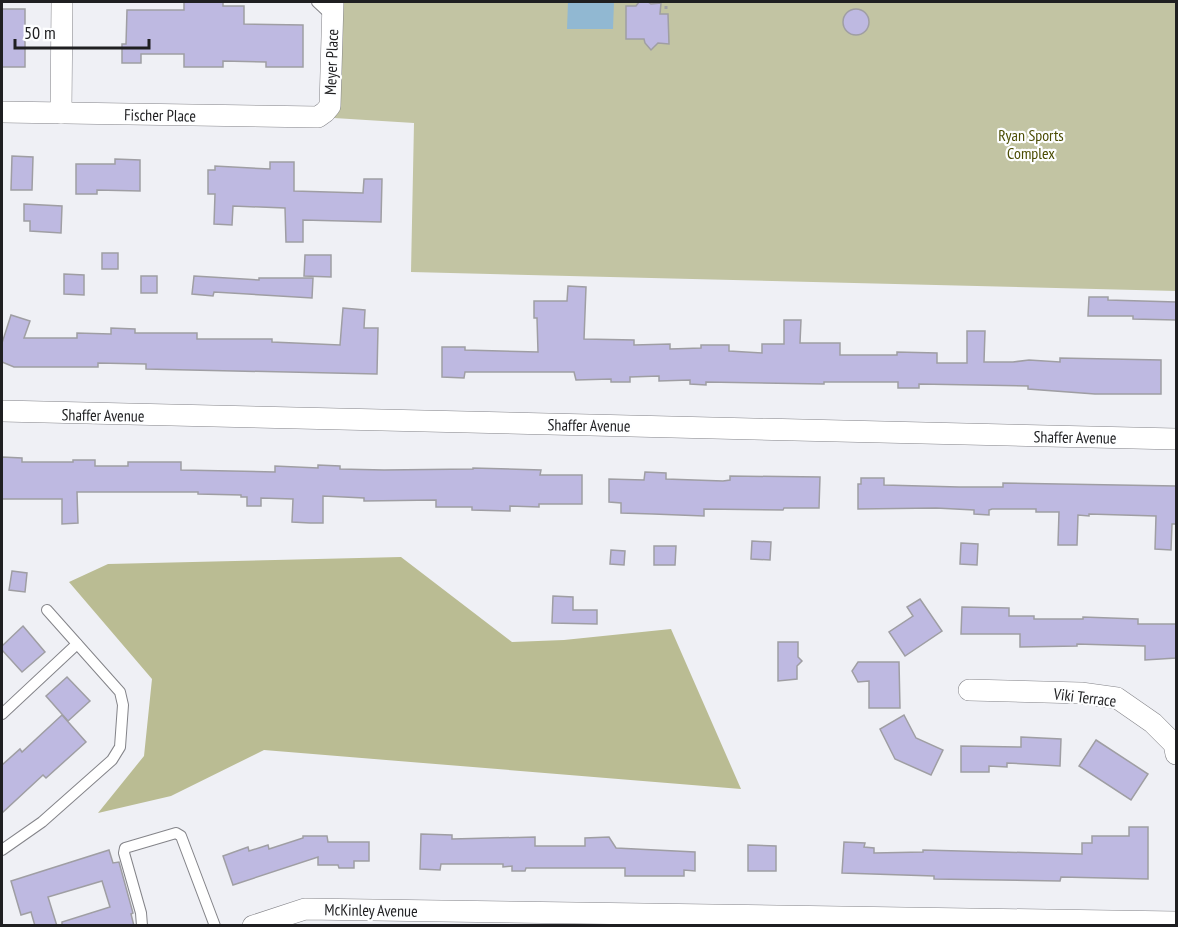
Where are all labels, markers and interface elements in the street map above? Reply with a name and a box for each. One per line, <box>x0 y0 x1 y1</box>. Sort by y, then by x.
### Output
scale bar <box>15 12 148 50</box>
text: 50 m <box>24 21 56 44</box>
street label: Meyer Place <box>320 29 342 95</box>
street label: Fischer Place <box>124 104 196 126</box>
park label: Ryan Sports Complex <box>998 125 1064 163</box>
street label: Shaffer Avenue <box>61 404 145 426</box>
street label: Shaffer Avenue <box>547 414 631 436</box>
street label: Shaffer Avenue <box>1033 426 1117 448</box>
street label: Viki Terrace <box>1052 683 1117 711</box>
street label: McKinley Avenue <box>324 899 418 921</box>

